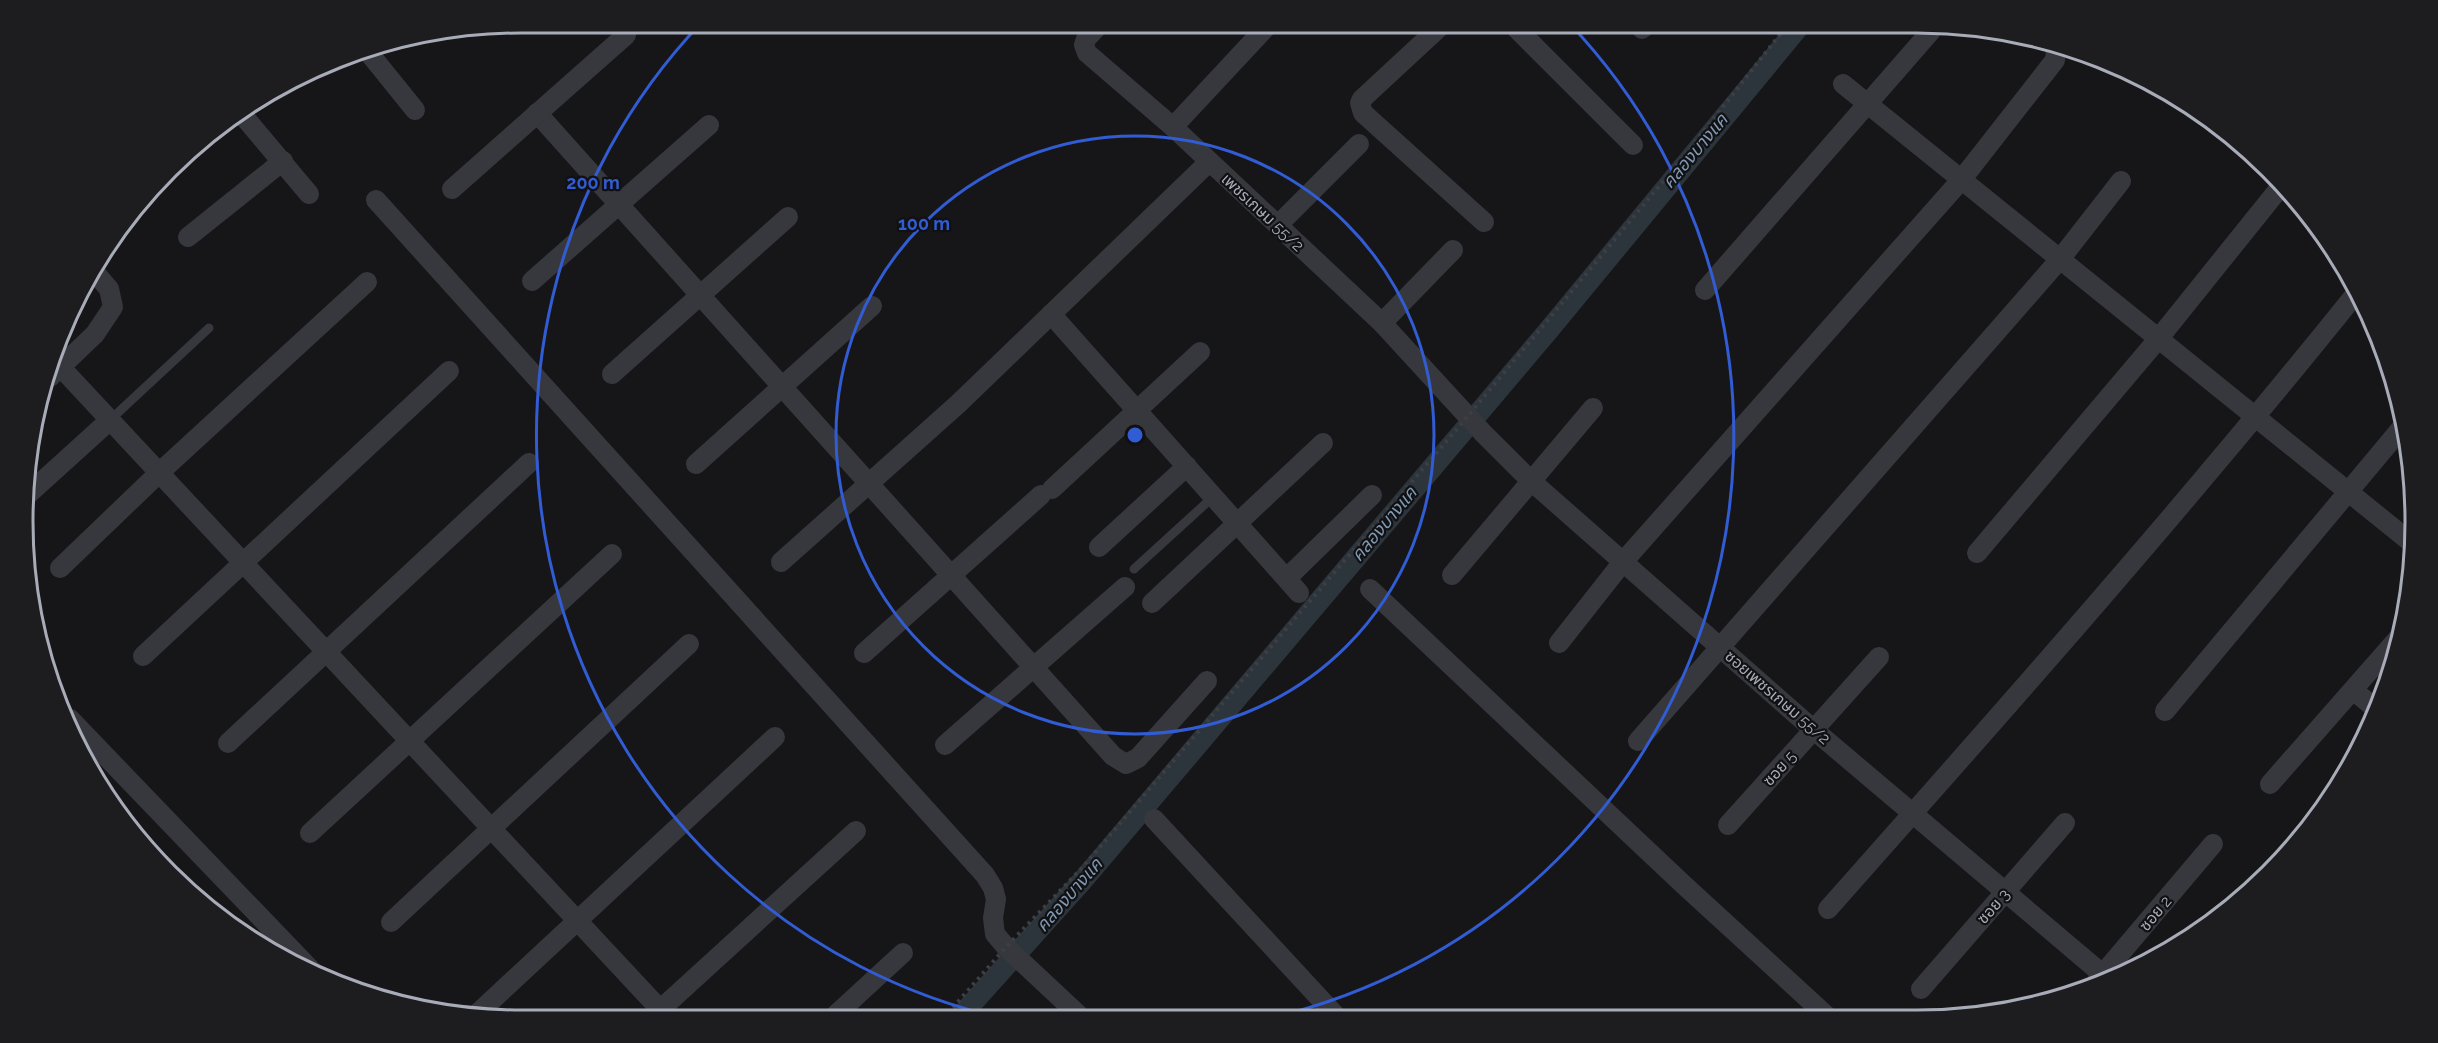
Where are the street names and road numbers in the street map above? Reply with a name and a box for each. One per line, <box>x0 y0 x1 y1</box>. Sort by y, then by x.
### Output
street label: เพชรเกษม 55/2 <box>1218 169 1308 255</box>
street label: ซอยเพชรเกษม 55/2 <box>1721 646 1834 748</box>
street label: ซอย 5 <box>1759 747 1800 790</box>
street label: ซอย 3 <box>1973 885 2014 928</box>
street label: ซอย 2 <box>2135 892 2176 935</box>

